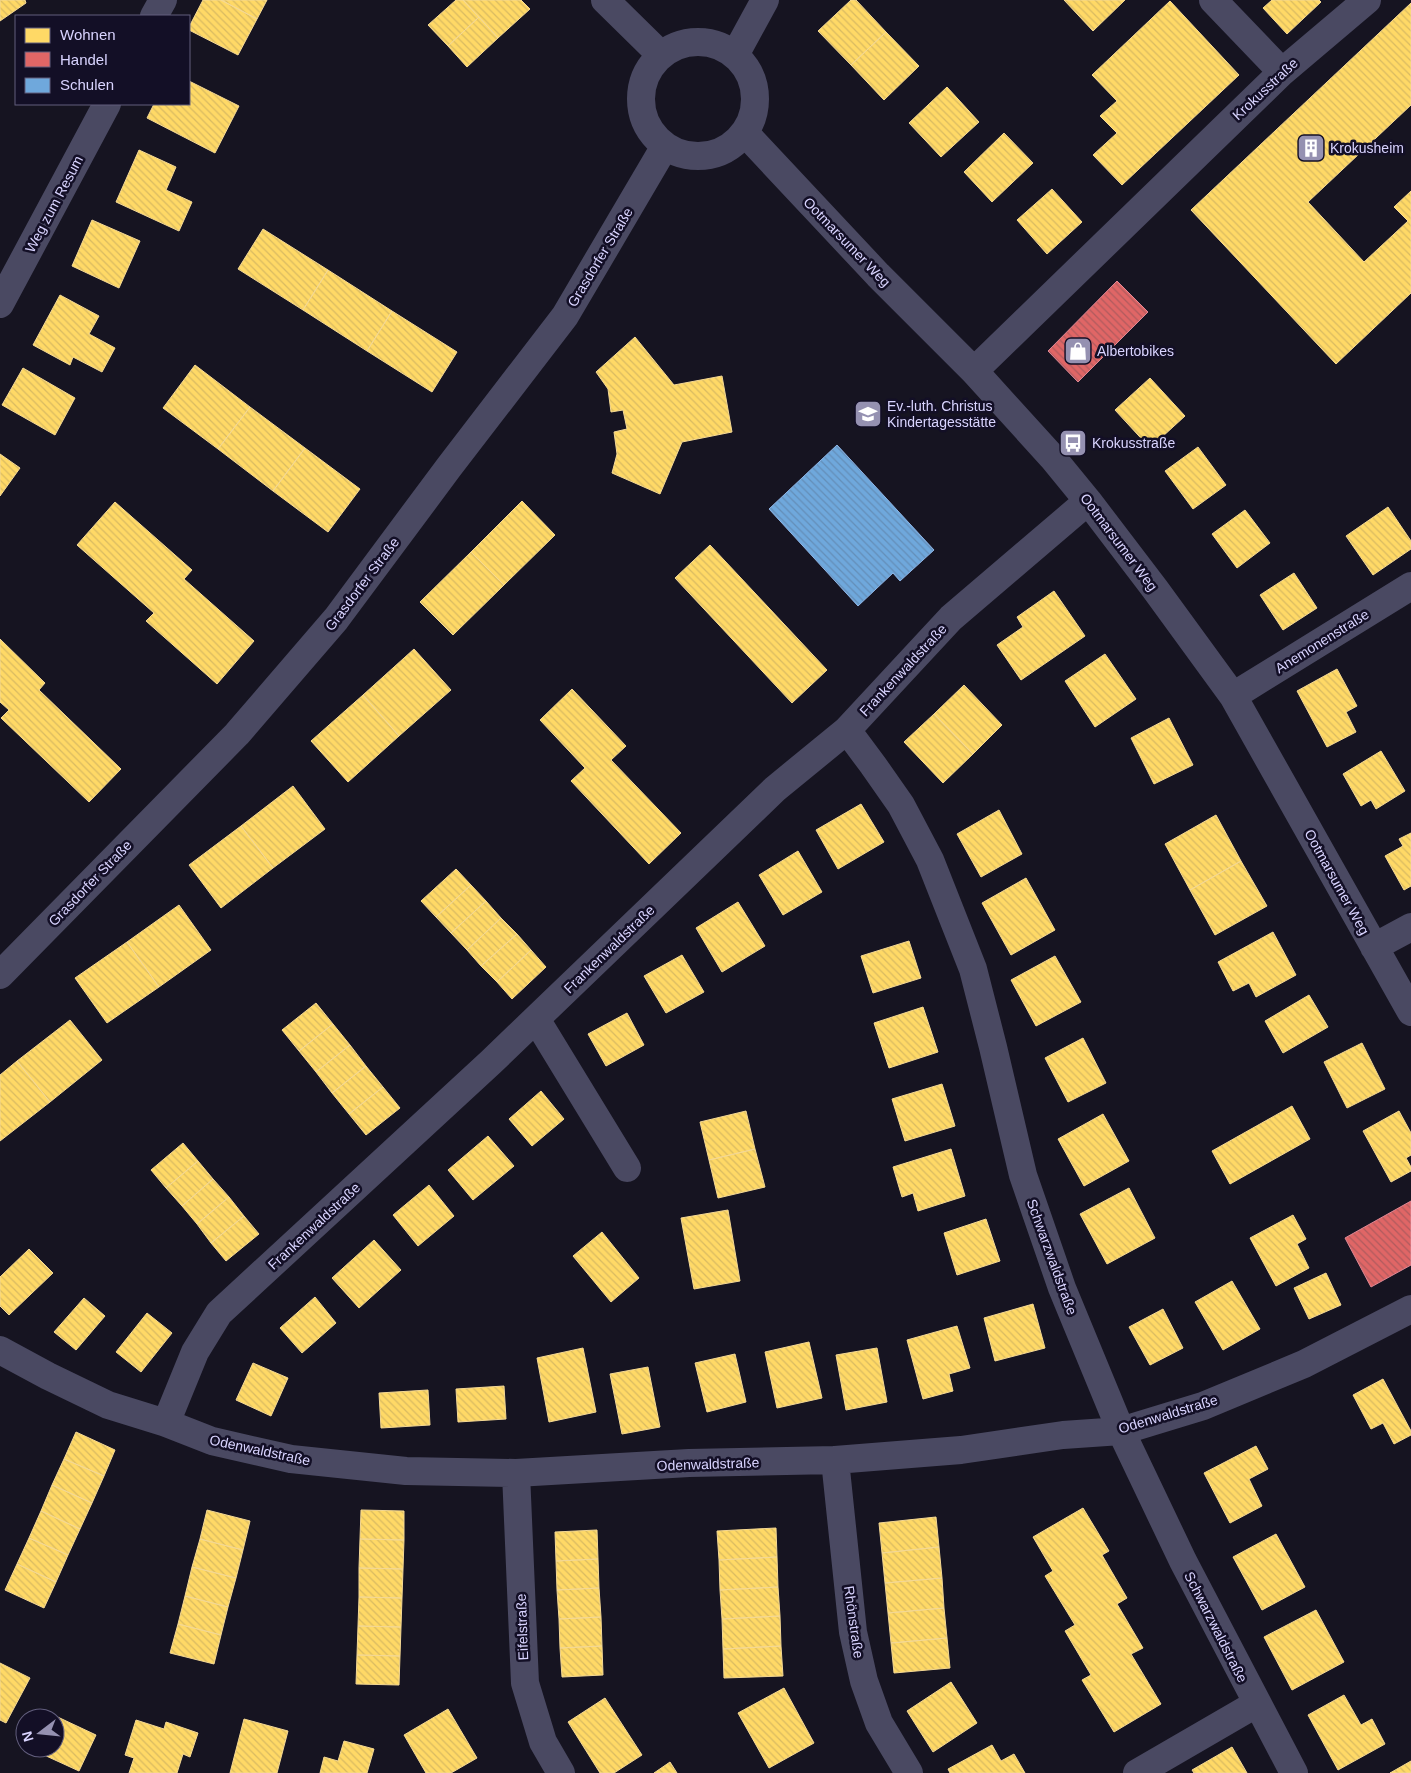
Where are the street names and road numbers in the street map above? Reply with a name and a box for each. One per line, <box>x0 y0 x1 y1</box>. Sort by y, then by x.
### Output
street label: Krokusstraße <box>1229 55 1301 123</box>
street label: Weg zum Resum <box>22 153 86 255</box>
street label: Ootmarsumer Weg <box>800 194 894 290</box>
street label: Grasdorfer Straße <box>564 204 636 309</box>
street label: Ootmarsumer Weg <box>1077 490 1161 594</box>
street label: Grasdorfer Straße <box>322 534 402 634</box>
street label: Anemonenstraße <box>1272 606 1372 676</box>
street label: Frankenwaldstraße <box>856 621 950 719</box>
street label: Ootmarsumer Weg <box>1301 827 1373 937</box>
street label: Grasdorfer Straße <box>45 837 135 929</box>
street label: Frankenwaldstraße <box>560 901 658 996</box>
street label: Frankenwaldstraße <box>265 1179 363 1273</box>
street label: Schwarzwaldstraße <box>1024 1197 1080 1317</box>
street label: Odenwaldstraße <box>1117 1391 1220 1437</box>
street label: Odenwaldstraße <box>208 1431 312 1469</box>
street label: Odenwaldstraße <box>656 1454 760 1474</box>
street label: Schwarzwaldstraße <box>1181 1569 1251 1685</box>
street label: Rhönstraße <box>841 1585 867 1660</box>
street label: Eifelstraße <box>513 1593 531 1661</box>

